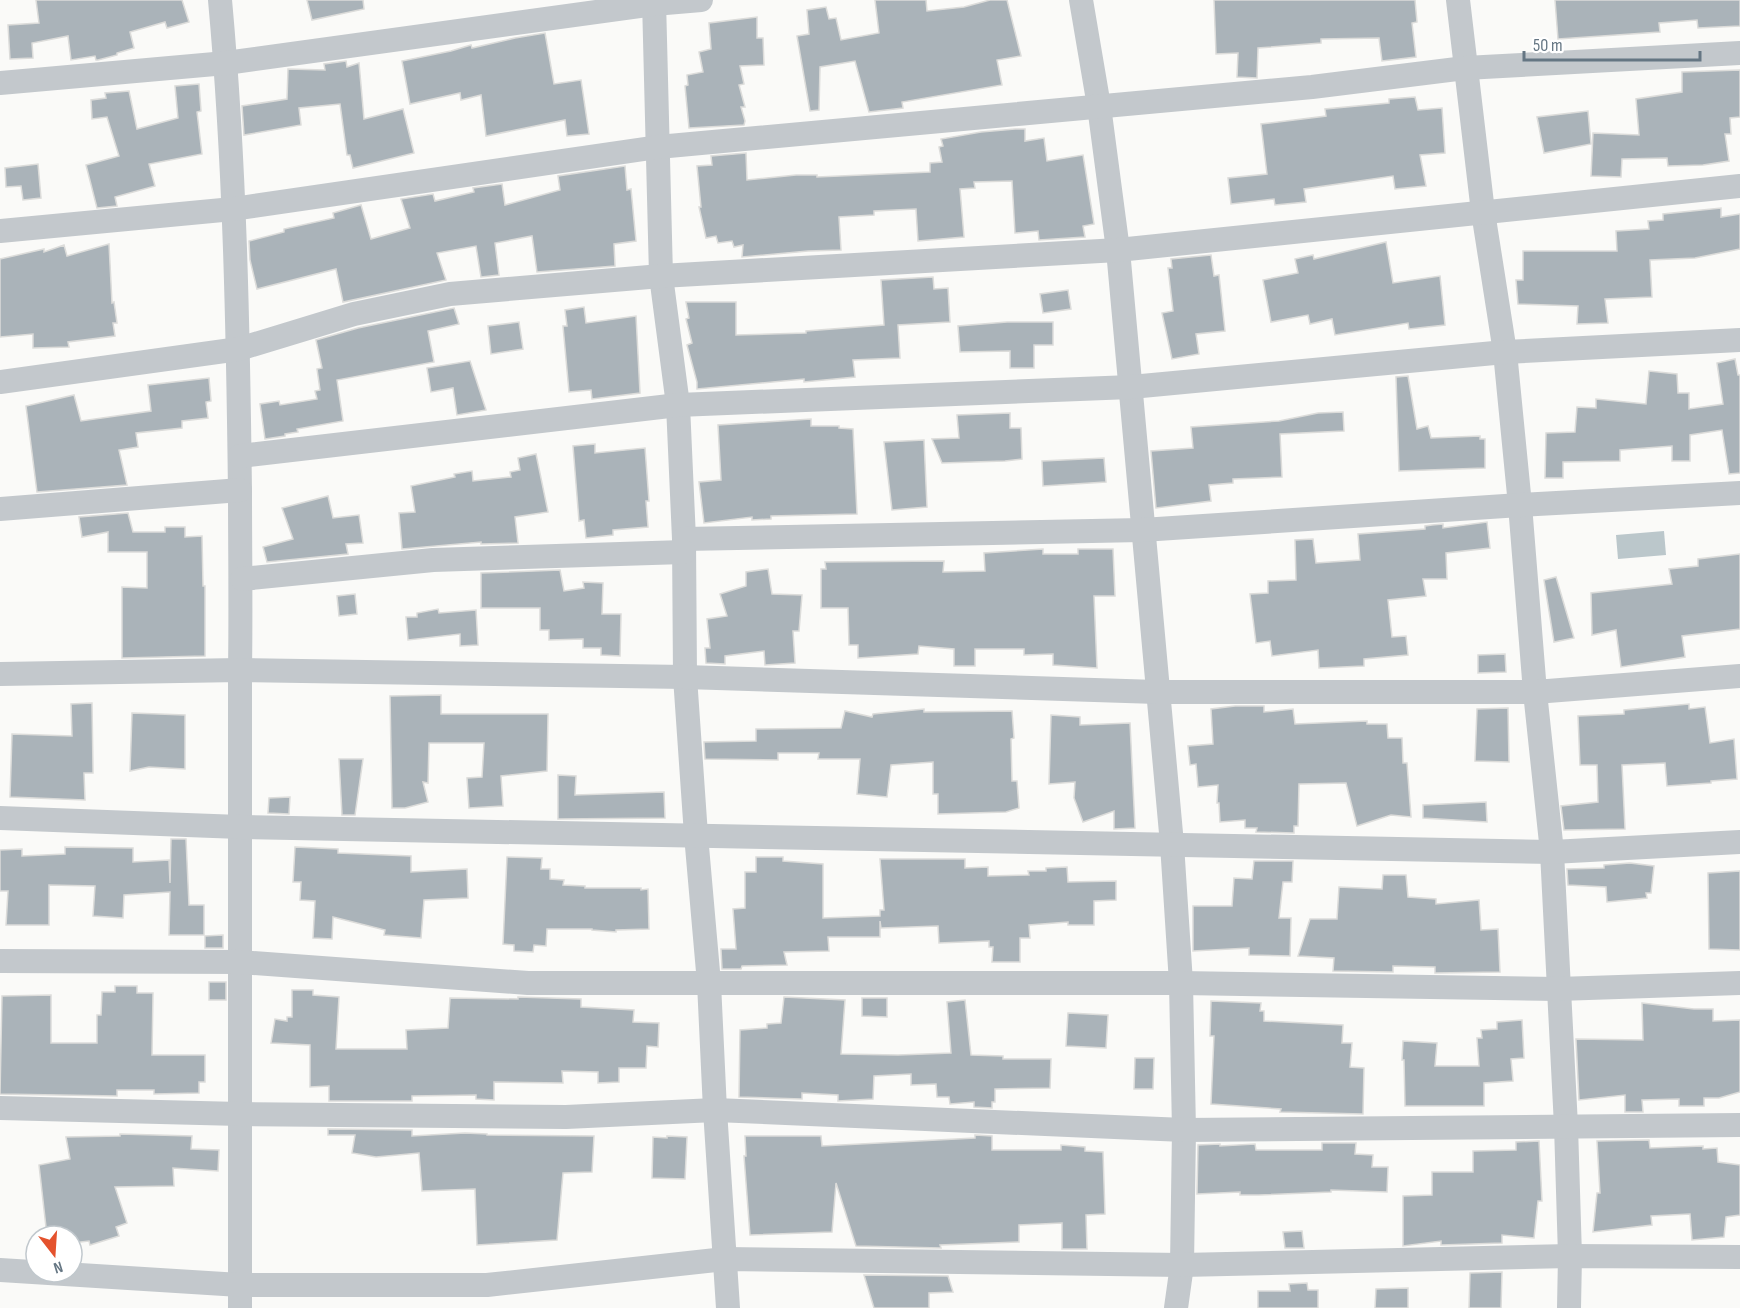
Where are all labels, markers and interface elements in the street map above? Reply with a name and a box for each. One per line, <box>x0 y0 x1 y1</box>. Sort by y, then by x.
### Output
scale bar <box>1524 24 1700 62</box>
text: 50 m <box>1533 35 1563 56</box>
north arrow <box>24 1224 84 1284</box>
text: N <box>51 1257 65 1277</box>

